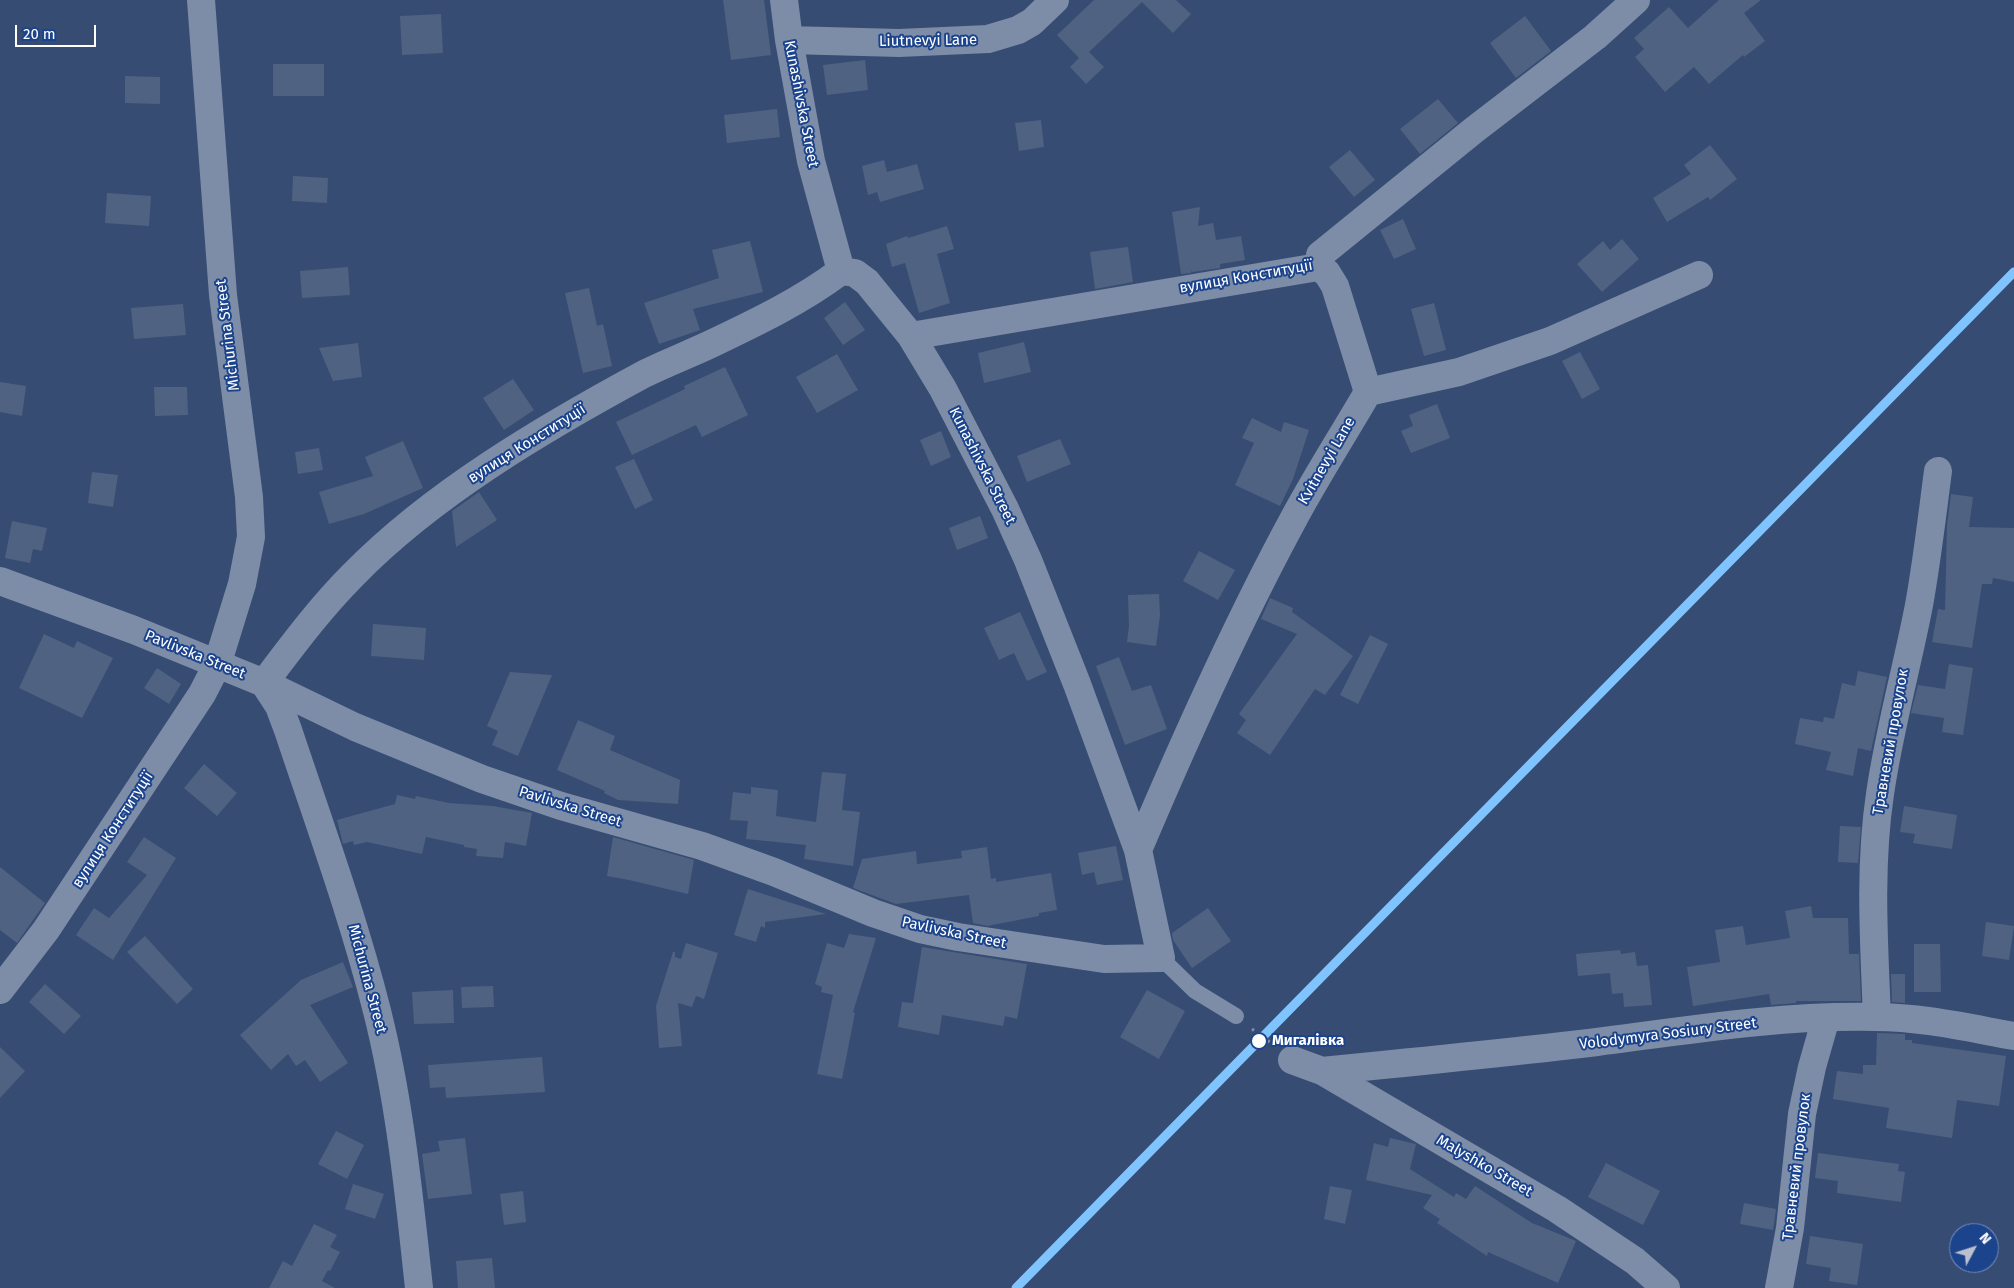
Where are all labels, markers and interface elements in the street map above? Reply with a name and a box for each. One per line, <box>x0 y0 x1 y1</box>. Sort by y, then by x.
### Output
scale bar <box>18 15 99 47</box>
text: 20 m <box>23 25 56 43</box>
street label: Liutnevyi Lane <box>879 31 977 51</box>
street label: Kunashivska Street <box>780 39 822 169</box>
street label: вулиця Конституції <box>1178 256 1314 298</box>
street label: Michurina Street <box>212 278 244 392</box>
street label: вулиця Конституції <box>465 401 589 487</box>
street label: Kunashivska Street <box>945 405 1019 527</box>
street label: Kvitnevyi Lane <box>1295 414 1359 508</box>
street label: Pavlivska Street <box>142 627 248 683</box>
street label: Травневий провулок <box>1869 668 1913 816</box>
street label: вулиця Конституції <box>69 769 157 891</box>
street label: Pavlivska Street <box>516 783 624 831</box>
street label: Pavlivska Street <box>900 913 1008 953</box>
street label: Michurina Street <box>344 922 390 1036</box>
street label: Volodymyra Sosiury Street <box>1578 1014 1758 1054</box>
marker: Мигалівка <box>1250 1032 1268 1050</box>
place label: Мигалівка <box>1272 1032 1344 1050</box>
street label: Травневий провулок <box>1779 1093 1815 1241</box>
street label: Malyshko Street <box>1433 1131 1535 1201</box>
north arrow <box>1949 1223 1999 1273</box>
text: N <box>1976 1230 1995 1248</box>

